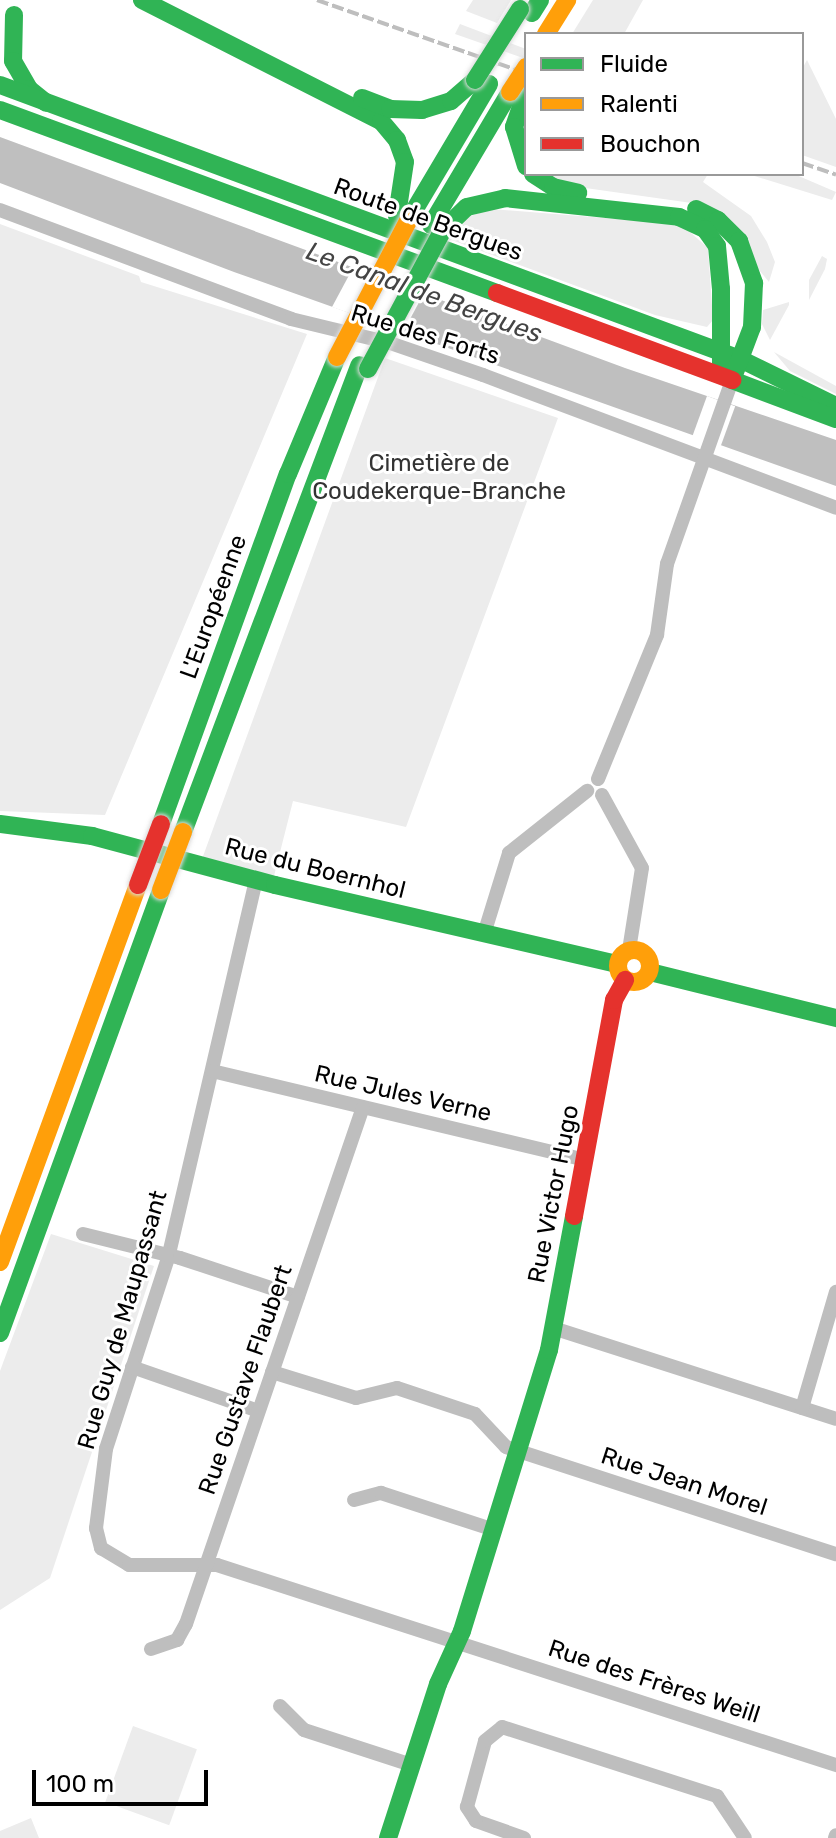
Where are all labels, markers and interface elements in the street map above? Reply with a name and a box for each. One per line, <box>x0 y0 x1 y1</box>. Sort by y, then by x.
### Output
legend <box>524 32 804 176</box>
text: Fluide <box>600 50 668 78</box>
text: Ralenti <box>600 90 678 118</box>
text: Bouchon <box>600 130 700 158</box>
street label: Route de Bergues <box>330 172 526 268</box>
water label: Le Canal de Bergues <box>302 236 546 350</box>
street label: Rue des Forts <box>347 299 503 371</box>
park label: Cimetière de Coudekerque-Branche <box>312 450 566 506</box>
street label: L'Européenne <box>175 531 253 683</box>
street label: Rue du Boernhol <box>222 833 408 905</box>
street label: Rue Jules Verne <box>311 1060 495 1128</box>
street label: Rue Victor Hugo <box>522 1102 586 1286</box>
street label: Rue Guy de Maupassant <box>72 1187 174 1453</box>
street label: Rue Gustave Flaubert <box>193 1261 299 1499</box>
street label: Rue Jean Morel <box>597 1442 771 1522</box>
street label: Rue des Frères Weill <box>544 1634 764 1730</box>
scale bar <box>36 1754 212 1804</box>
text: 100 m <box>46 1770 114 1798</box>

